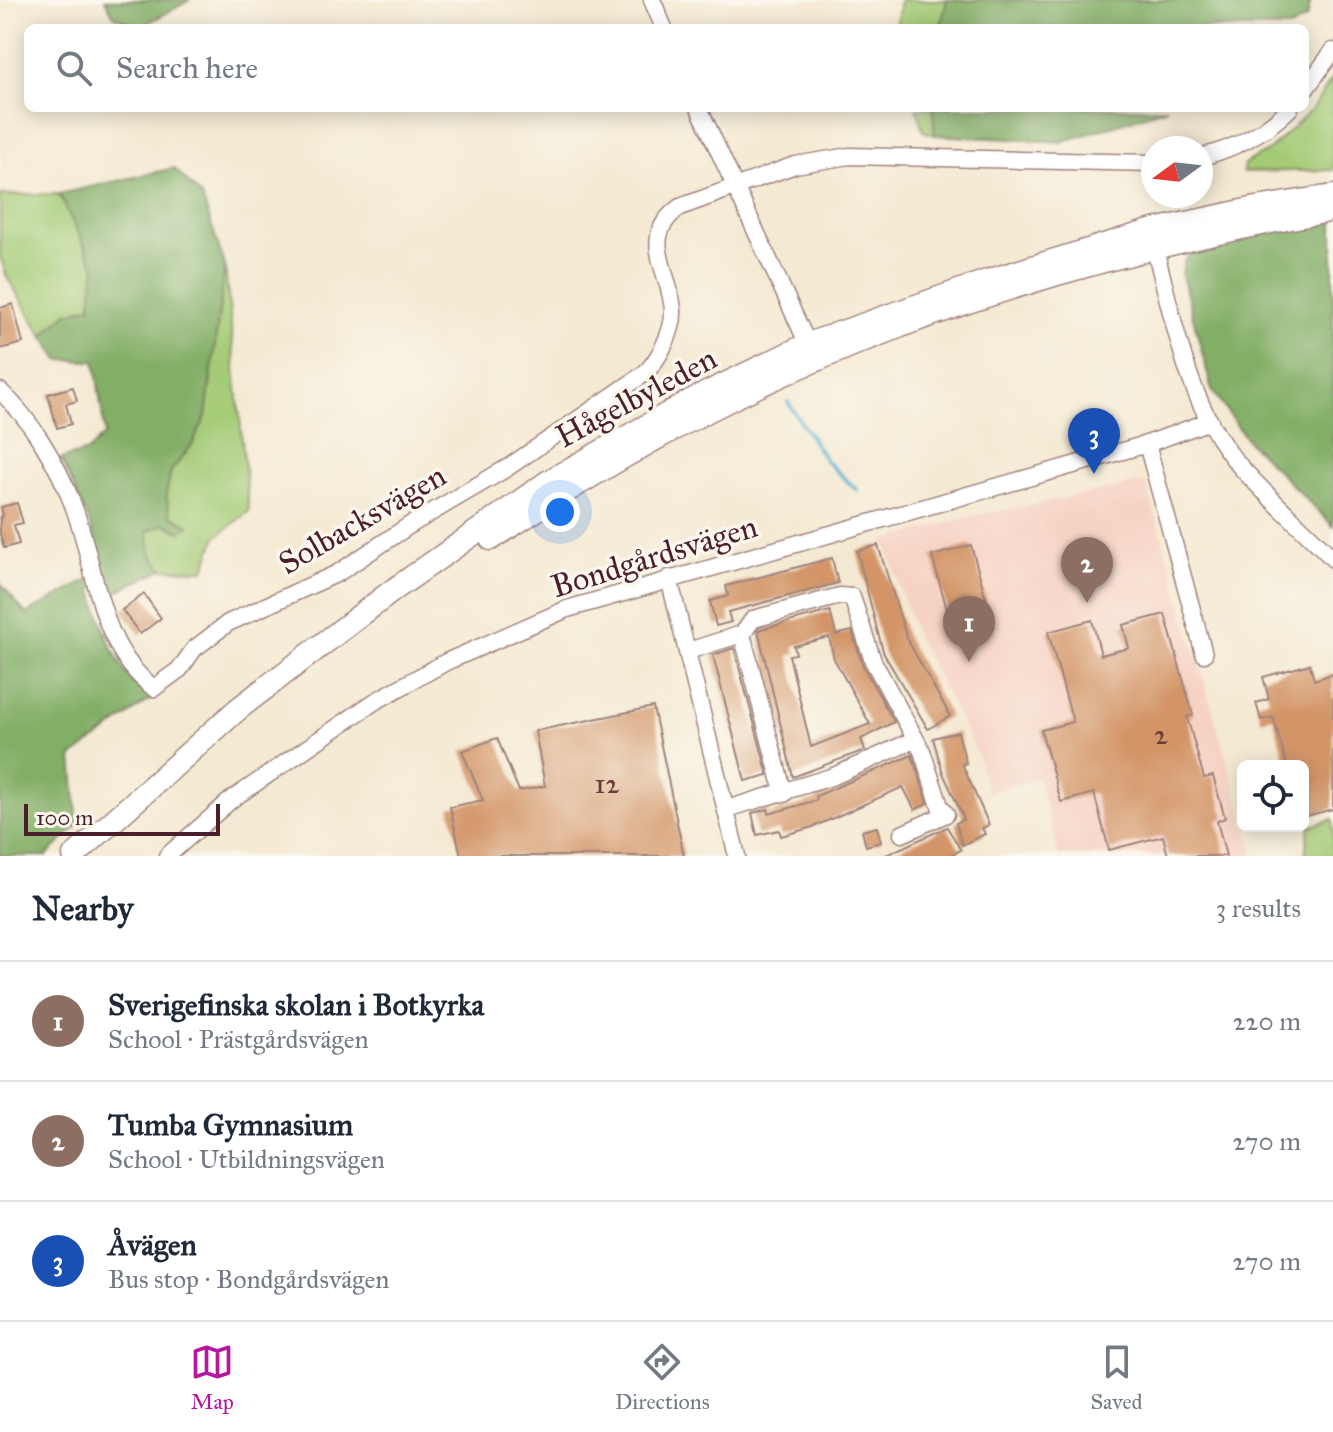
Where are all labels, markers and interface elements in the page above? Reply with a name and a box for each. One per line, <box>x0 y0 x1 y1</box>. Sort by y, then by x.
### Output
search box <box>24 24 1309 112</box>
icon: search <box>52 46 96 90</box>
text: Search here <box>116 50 258 86</box>
north arrow <box>1141 136 1213 208</box>
street label: Hågelbyleden <box>549 339 723 456</box>
pin: 3 <box>1068 408 1120 474</box>
street label: Solbacksvägen <box>272 456 453 583</box>
your location <box>540 492 580 532</box>
street label: Bondgårdsvägen <box>546 507 762 606</box>
pin: 2 <box>1061 537 1113 603</box>
pin: 1 <box>943 596 995 662</box>
house number: 2 <box>1154 717 1168 752</box>
map controls <box>1237 760 1309 832</box>
button: locate <box>1237 760 1309 832</box>
house number: 12 <box>595 766 620 801</box>
scale bar <box>24 800 220 836</box>
text: 100 m <box>36 804 93 831</box>
text: Nearby <box>32 888 134 929</box>
text: 3 results <box>1216 892 1301 924</box>
text: Sverigefinska skolan i Botkyrka <box>108 987 484 1023</box>
text: 1 <box>53 1005 63 1037</box>
text: 220 m <box>1233 1005 1301 1037</box>
text: School · Prästgårdsvägen <box>108 1023 369 1055</box>
text: Tumba Gymnasium <box>108 1107 353 1143</box>
text: 2 <box>52 1125 64 1157</box>
text: 270 m <box>1232 1125 1301 1157</box>
text: School · Utbildningsvägen <box>108 1143 385 1175</box>
text: Åvägen <box>108 1227 197 1263</box>
text: 3 <box>53 1245 63 1277</box>
text: 270 m <box>1232 1245 1301 1277</box>
text: Bus stop · Bondgårdsvägen <box>108 1263 389 1295</box>
tab: Map <box>190 1340 234 1415</box>
tab: Directions <box>615 1340 710 1415</box>
tab: Saved <box>1090 1340 1143 1415</box>

